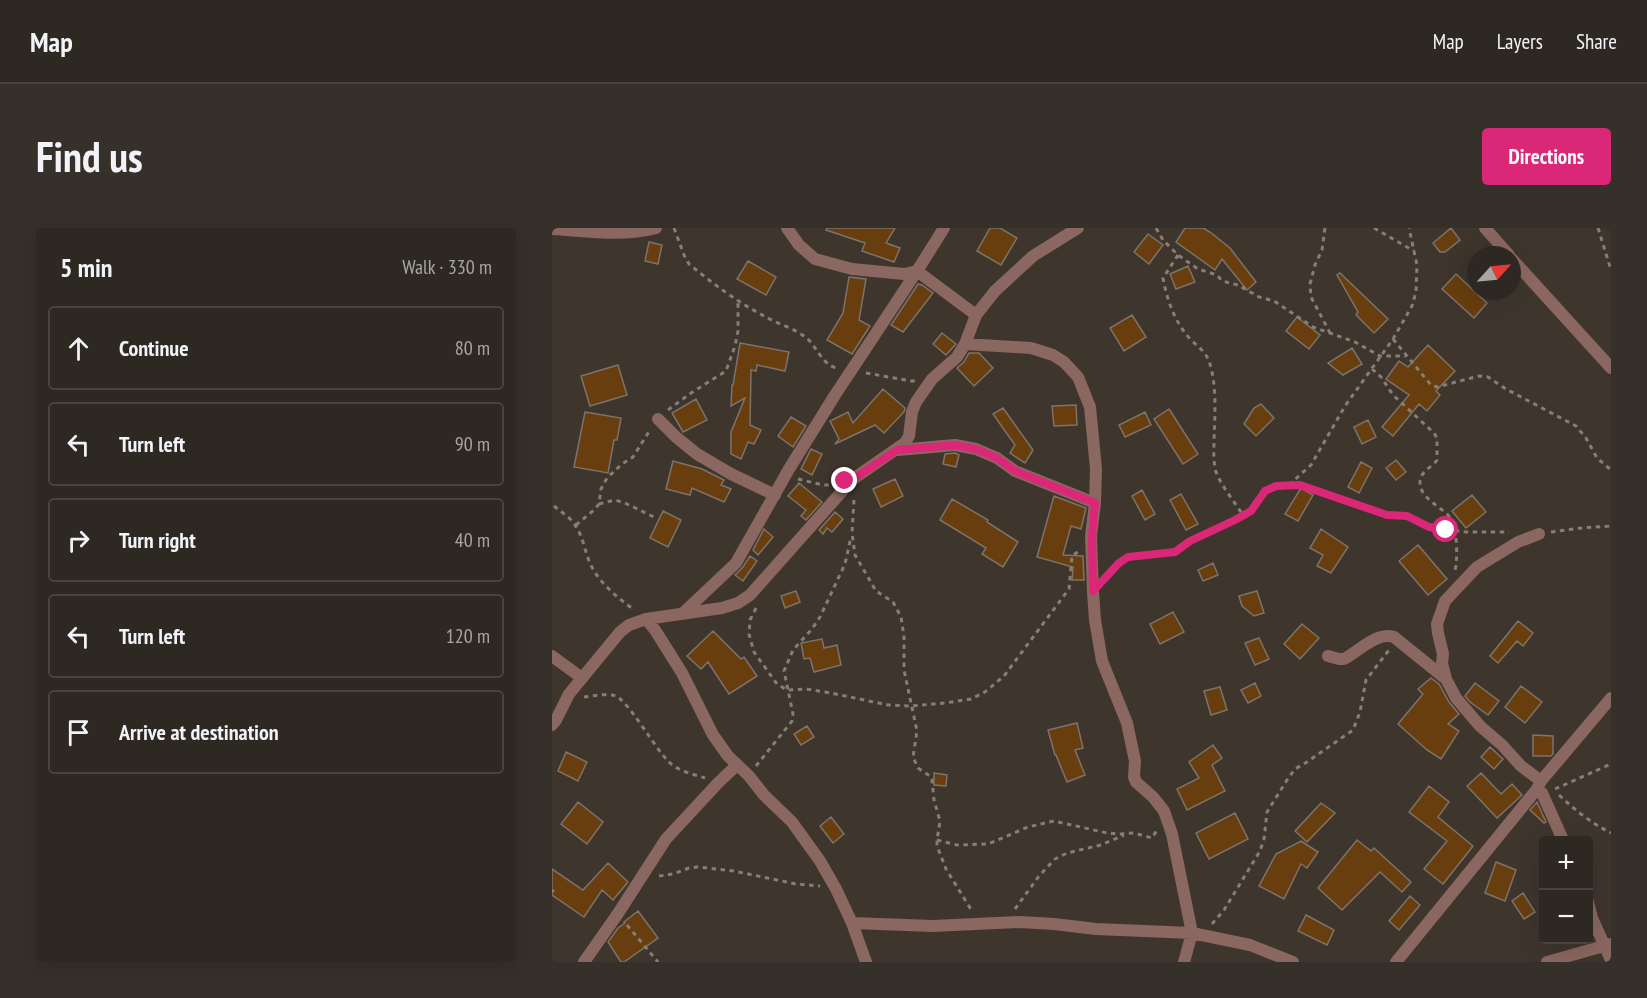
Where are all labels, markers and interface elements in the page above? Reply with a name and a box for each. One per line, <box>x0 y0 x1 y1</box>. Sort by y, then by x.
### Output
text: Map <box>30 23 73 60</box>
text: Map <box>1433 28 1464 55</box>
text: Layers <box>1497 28 1543 55</box>
text: Share <box>1576 28 1617 55</box>
button: Directions <box>1482 128 1611 185</box>
text: Find us <box>36 129 143 184</box>
north arrow <box>1467 246 1521 300</box>
text: 5 min <box>60 251 113 284</box>
text: Walk · 330 m <box>402 254 492 280</box>
icon: ahead <box>62 332 95 365</box>
text: Continue <box>119 334 189 362</box>
text: 80 m <box>455 335 490 361</box>
icon: left <box>62 428 95 461</box>
text: Turn left <box>119 430 185 458</box>
text: 90 m <box>455 431 490 457</box>
route end <box>831 467 857 493</box>
route start <box>1432 516 1458 542</box>
icon: right <box>62 524 95 557</box>
text: Turn right <box>119 526 196 554</box>
text: 40 m <box>455 527 490 553</box>
icon: left <box>62 620 95 653</box>
text: Turn left <box>119 622 185 650</box>
text: 120 m <box>446 623 490 649</box>
icon: arrive <box>62 716 95 749</box>
text: Arrive at destination <box>119 718 279 746</box>
map controls <box>1539 836 1593 944</box>
button: + <box>1539 836 1593 890</box>
button: − <box>1539 890 1593 944</box>

